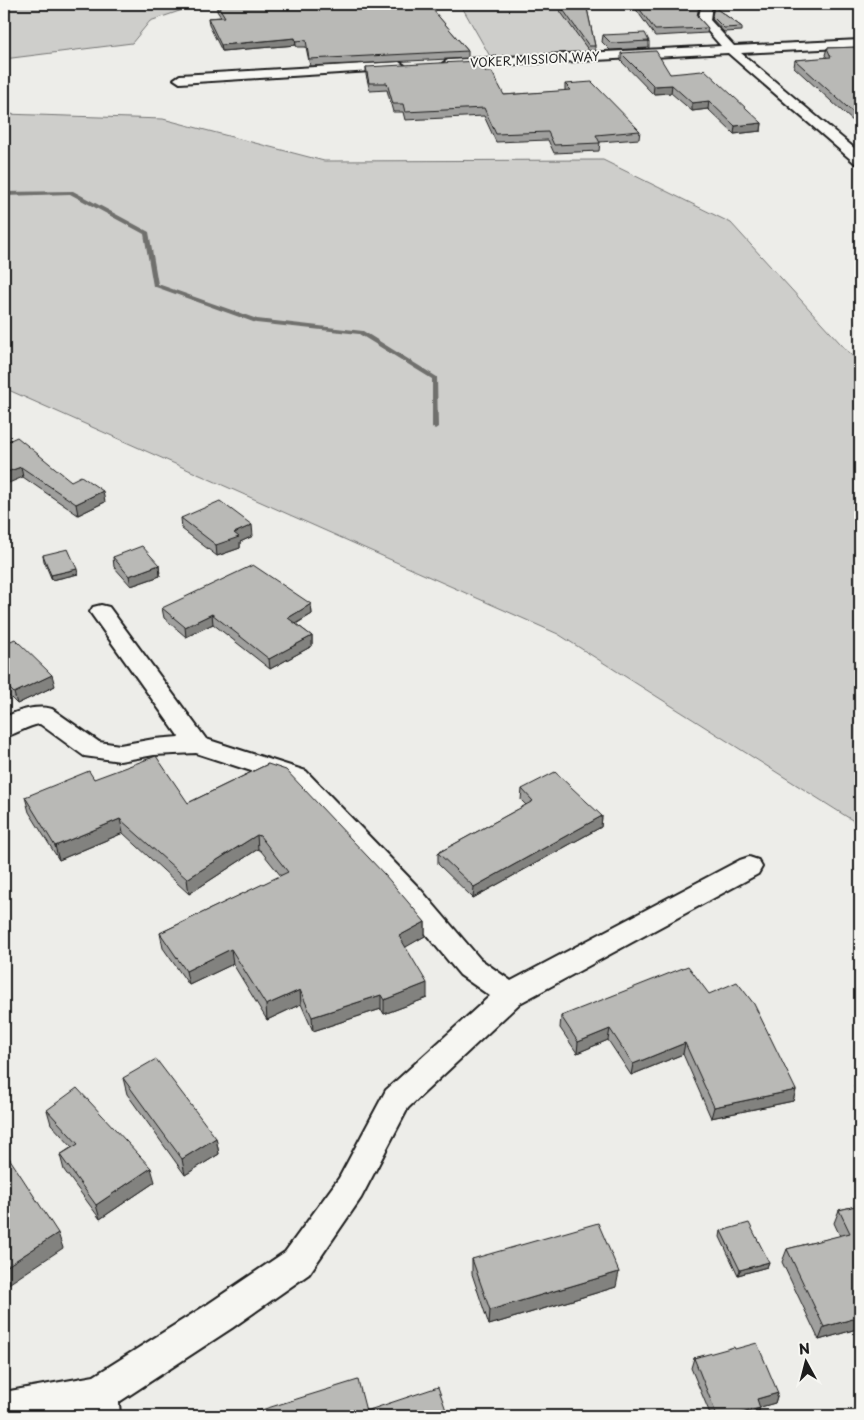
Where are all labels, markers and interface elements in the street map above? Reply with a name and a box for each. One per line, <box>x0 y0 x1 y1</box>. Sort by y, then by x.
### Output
street label: VOKER MISSION WAY <box>470 47 600 71</box>
north arrow <box>782 1338 832 1388</box>
text: N <box>798 1338 811 1360</box>

